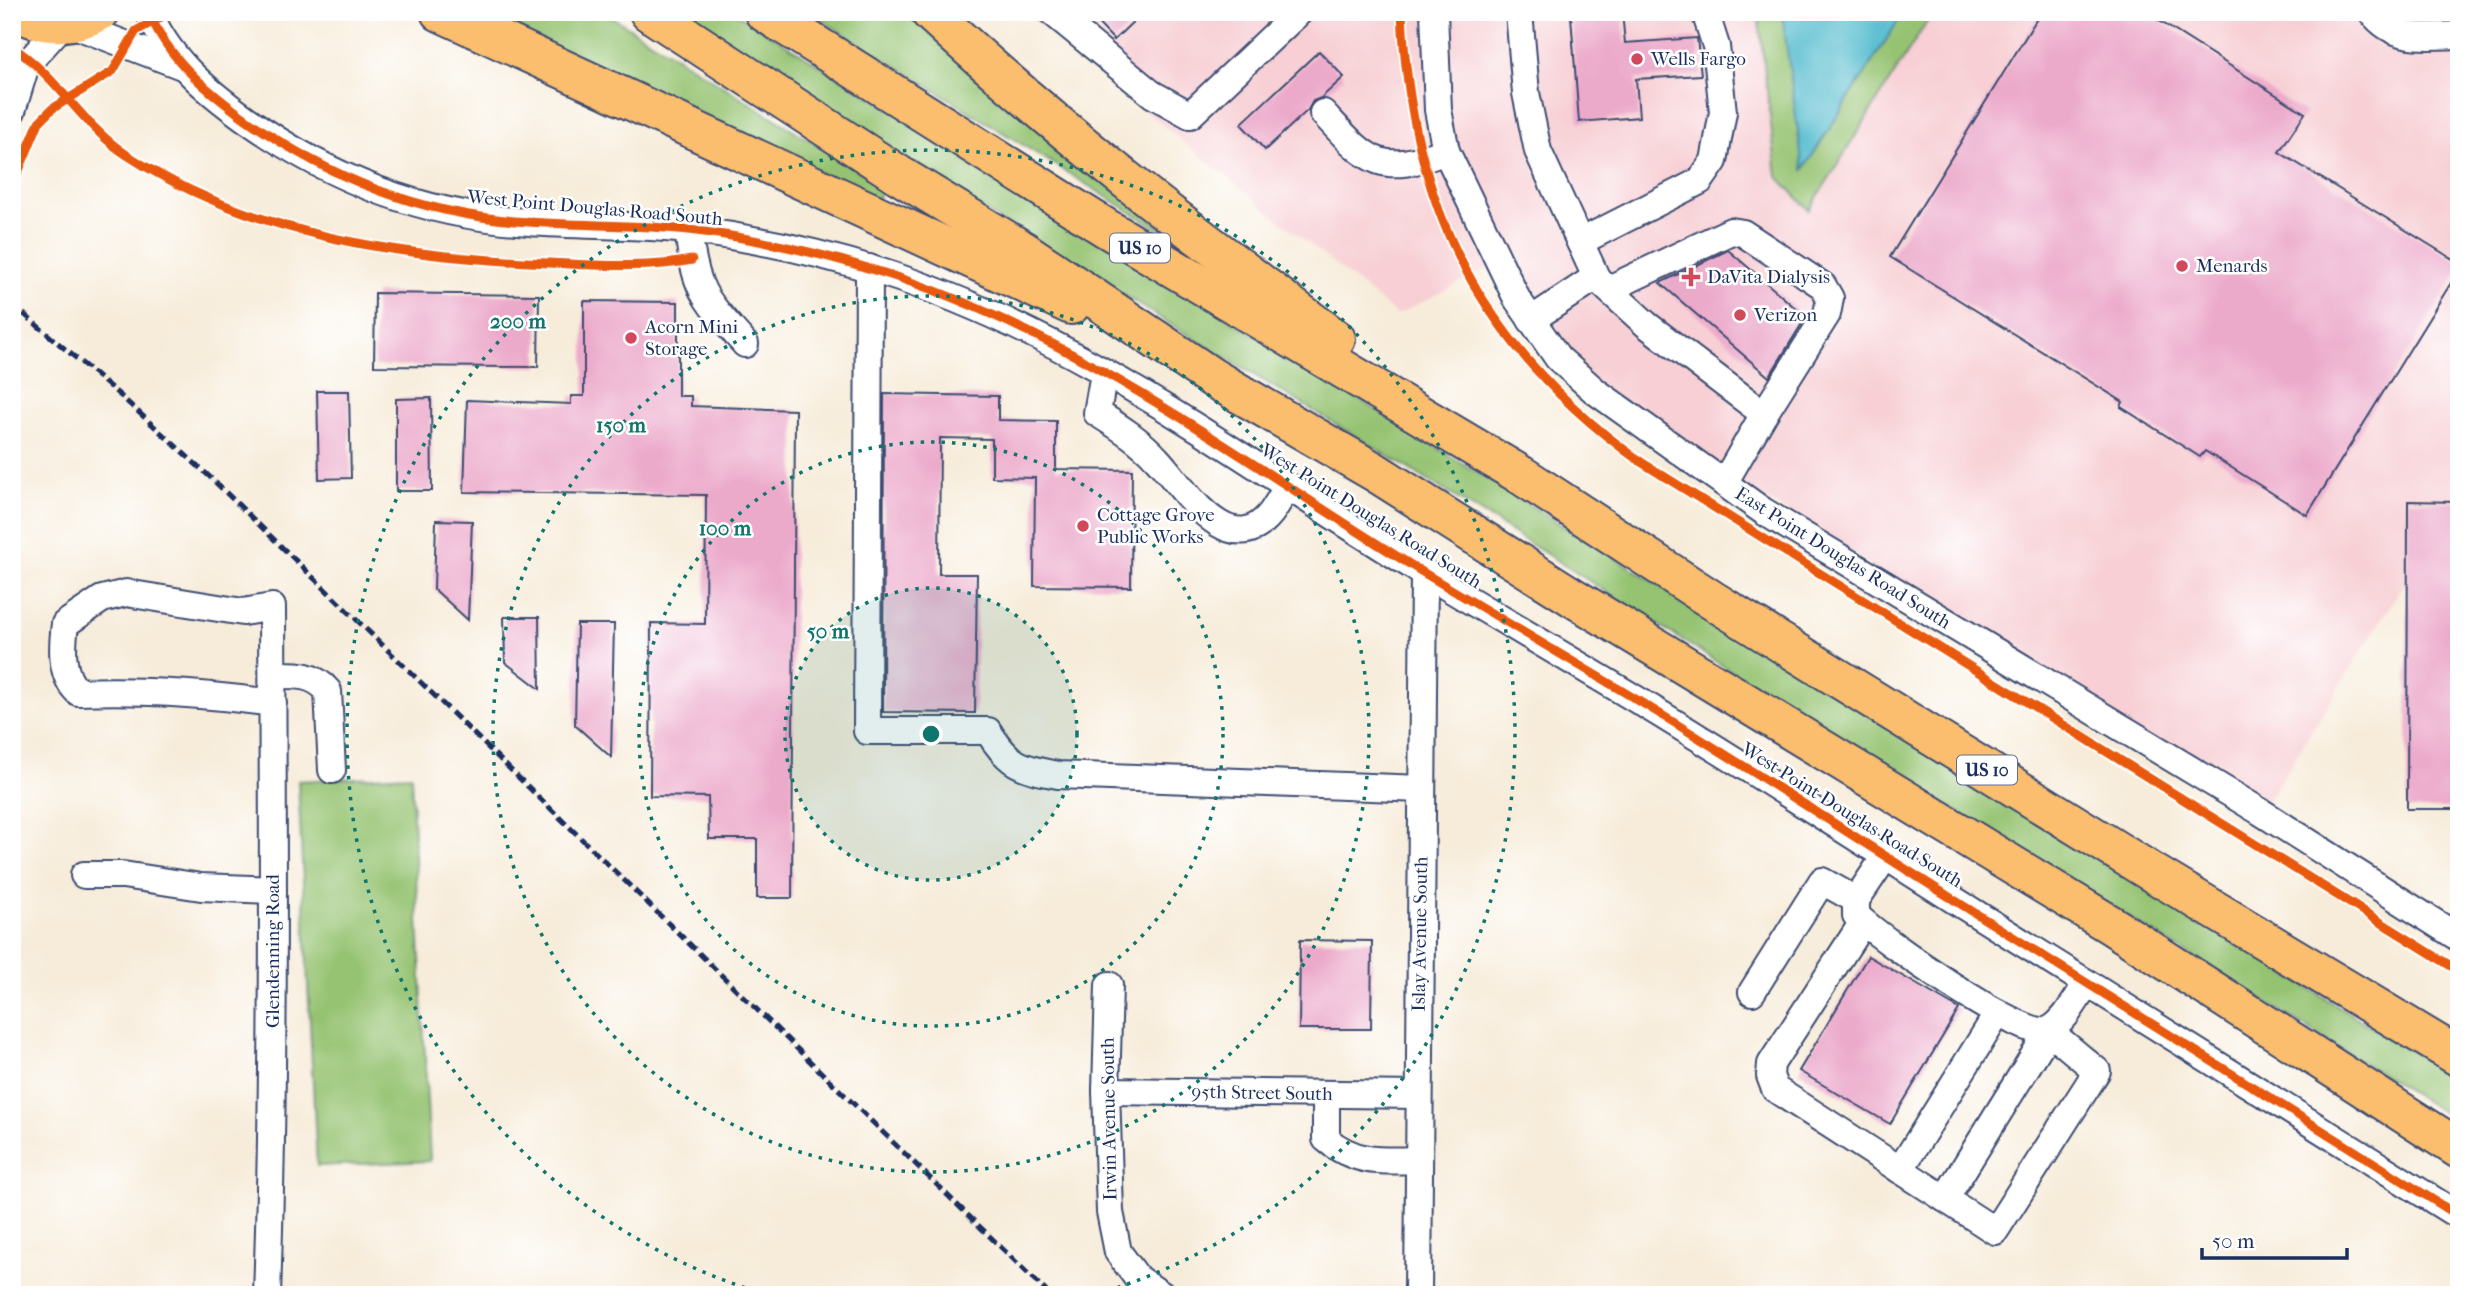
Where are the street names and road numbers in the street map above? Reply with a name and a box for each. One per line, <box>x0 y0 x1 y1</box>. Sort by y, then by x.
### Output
street label: West Point Douglas Road South <box>465 186 724 230</box>
road number: US 10 <box>1110 234 1170 262</box>
street label: West Point Douglas Road South <box>1256 438 1486 593</box>
street label: East Point Douglas Road South <box>1731 482 1955 634</box>
street label: West Point Douglas Road South <box>1737 737 1967 892</box>
road number: US 10 <box>1957 756 2017 784</box>
street label: Islay Avenue South <box>1408 856 1432 1012</box>
street label: Glendenning Road <box>262 873 284 1028</box>
street label: Irwin Avenue South <box>1097 1037 1121 1201</box>
street label: 95th Street South <box>1191 1081 1333 1105</box>

